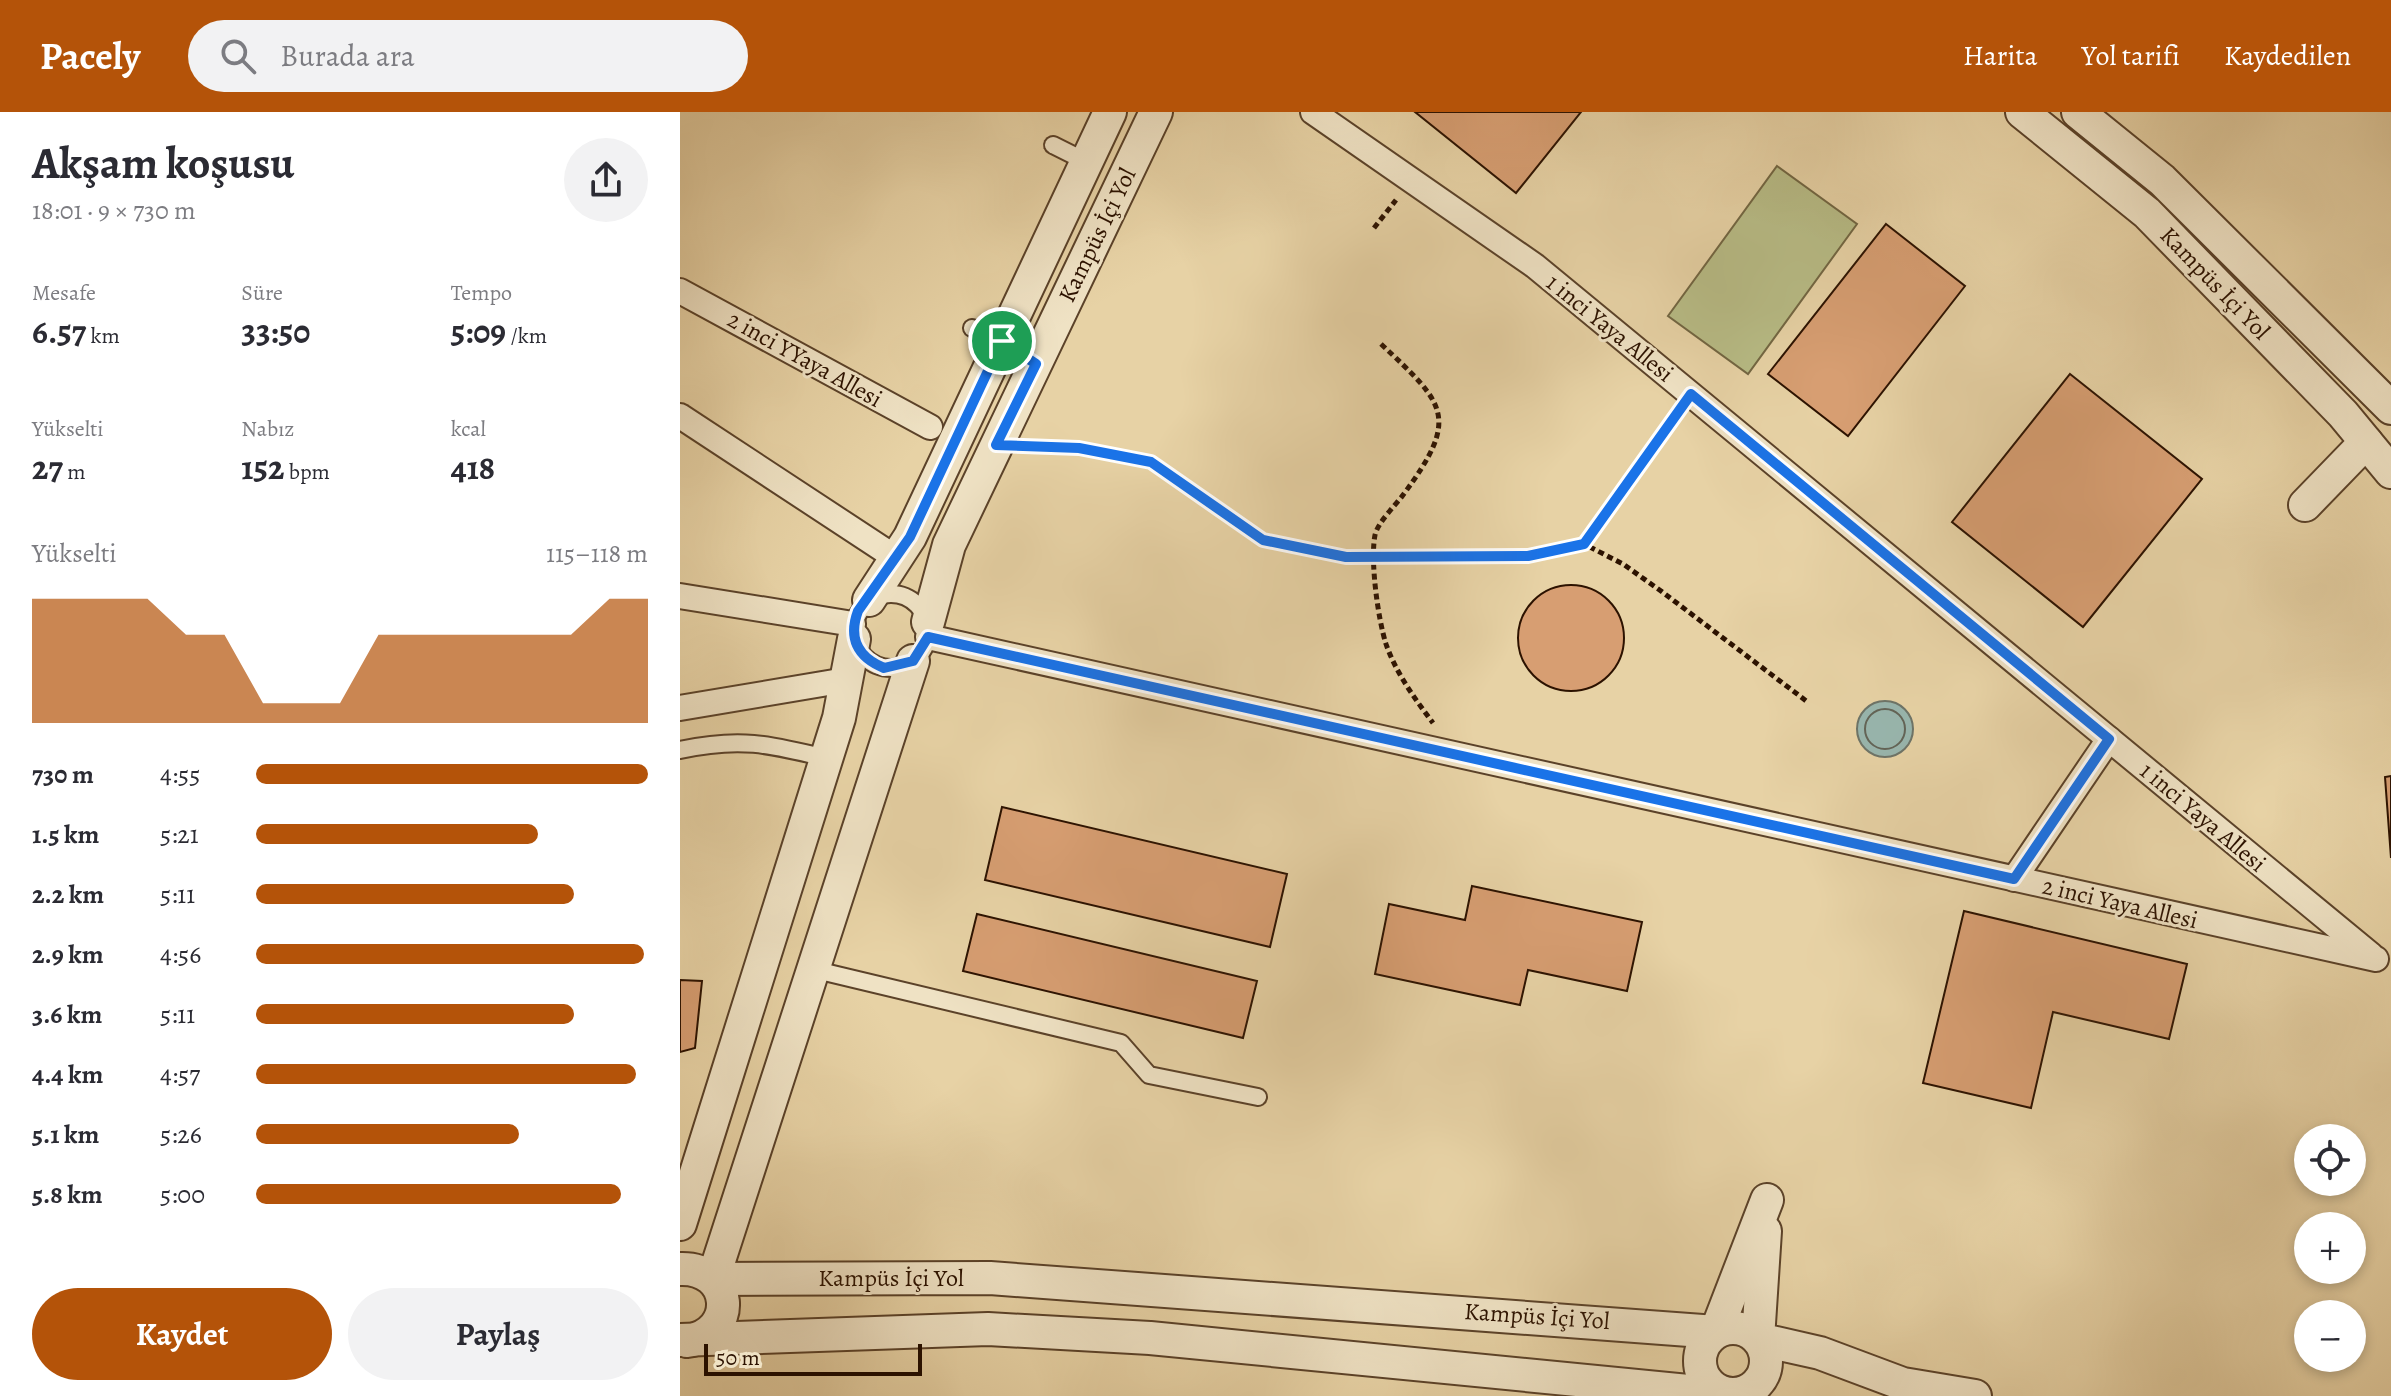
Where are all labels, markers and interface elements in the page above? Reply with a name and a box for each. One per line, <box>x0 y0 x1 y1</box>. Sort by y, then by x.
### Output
search box <box>188 20 748 92</box>
text: Pacely <box>40 30 140 82</box>
icon: search <box>216 34 260 78</box>
text: Burada ara <box>280 36 415 76</box>
text: Harita <box>1963 37 2038 75</box>
text: Yol tarifi <box>2082 37 2180 75</box>
text: Kaydedilen <box>2224 37 2351 75</box>
text: Akşam koşusu <box>32 133 294 193</box>
button: share <box>564 138 648 222</box>
street label: Kampüs İçi Yol <box>1051 162 1143 307</box>
text: 18:01 · 9 × 730 m <box>32 193 196 228</box>
street label: Kampüs İçi Yol <box>2153 219 2277 347</box>
street label: 1 inci Yaya Allesi <box>1540 267 1680 389</box>
text: Mesafe <box>32 278 96 308</box>
text: Süre <box>241 278 283 308</box>
text: Tempo <box>451 278 512 308</box>
street label: 2 inci YYaya Allesi <box>722 303 888 415</box>
pin <box>968 307 1036 375</box>
text: 6.57 <box>32 308 86 355</box>
text: 33:50 <box>241 308 310 355</box>
text: 5:09 <box>451 308 506 355</box>
icon: arrive <box>980 319 1024 363</box>
text: km <box>86 321 120 351</box>
text: /km <box>506 321 547 351</box>
text: Yükselti <box>32 414 104 444</box>
text: Nabız <box>241 414 294 444</box>
text: kcal <box>451 414 486 444</box>
text: 27 <box>32 444 63 491</box>
text: 152 <box>241 444 284 491</box>
text: 418 <box>451 444 495 491</box>
text: m <box>63 457 86 487</box>
text: bpm <box>284 457 330 487</box>
text: Yükselti <box>32 536 117 571</box>
text: 115–118 m <box>546 536 648 571</box>
street label: 1 inci Yaya Allesi <box>2133 755 2273 879</box>
text: 730 m <box>32 757 94 792</box>
text: 4:55 <box>160 757 200 792</box>
text: 1.5 km <box>32 817 99 852</box>
text: 5:21 <box>160 817 199 852</box>
street label: 2 inci Yaya Allesi <box>2039 870 2201 936</box>
text: 2.2 km <box>32 877 104 912</box>
text: 5:11 <box>160 877 195 912</box>
text: 2.9 km <box>32 937 104 972</box>
text: 4:56 <box>160 937 201 972</box>
text: 3.6 km <box>32 997 102 1032</box>
text: 5:11 <box>160 997 195 1032</box>
text: 4.4 km <box>32 1057 103 1092</box>
text: 4:57 <box>160 1057 200 1092</box>
text: 5.1 km <box>32 1117 99 1152</box>
text: 5:26 <box>160 1117 202 1152</box>
map controls <box>2294 1124 2366 1372</box>
button: locate <box>2294 1124 2366 1196</box>
text: 5.8 km <box>32 1177 103 1212</box>
text: 5:00 <box>160 1177 205 1212</box>
button: + <box>2294 1212 2366 1284</box>
street label: Kampüs İçi Yol <box>818 1262 964 1294</box>
button: Kaydet <box>32 1288 332 1380</box>
button: Paylaş <box>348 1288 648 1380</box>
street label: Kampüs İçi Yol <box>1463 1295 1611 1337</box>
button: − <box>2294 1300 2366 1372</box>
scale bar <box>704 1340 922 1376</box>
text: 50 m <box>716 1343 760 1373</box>

